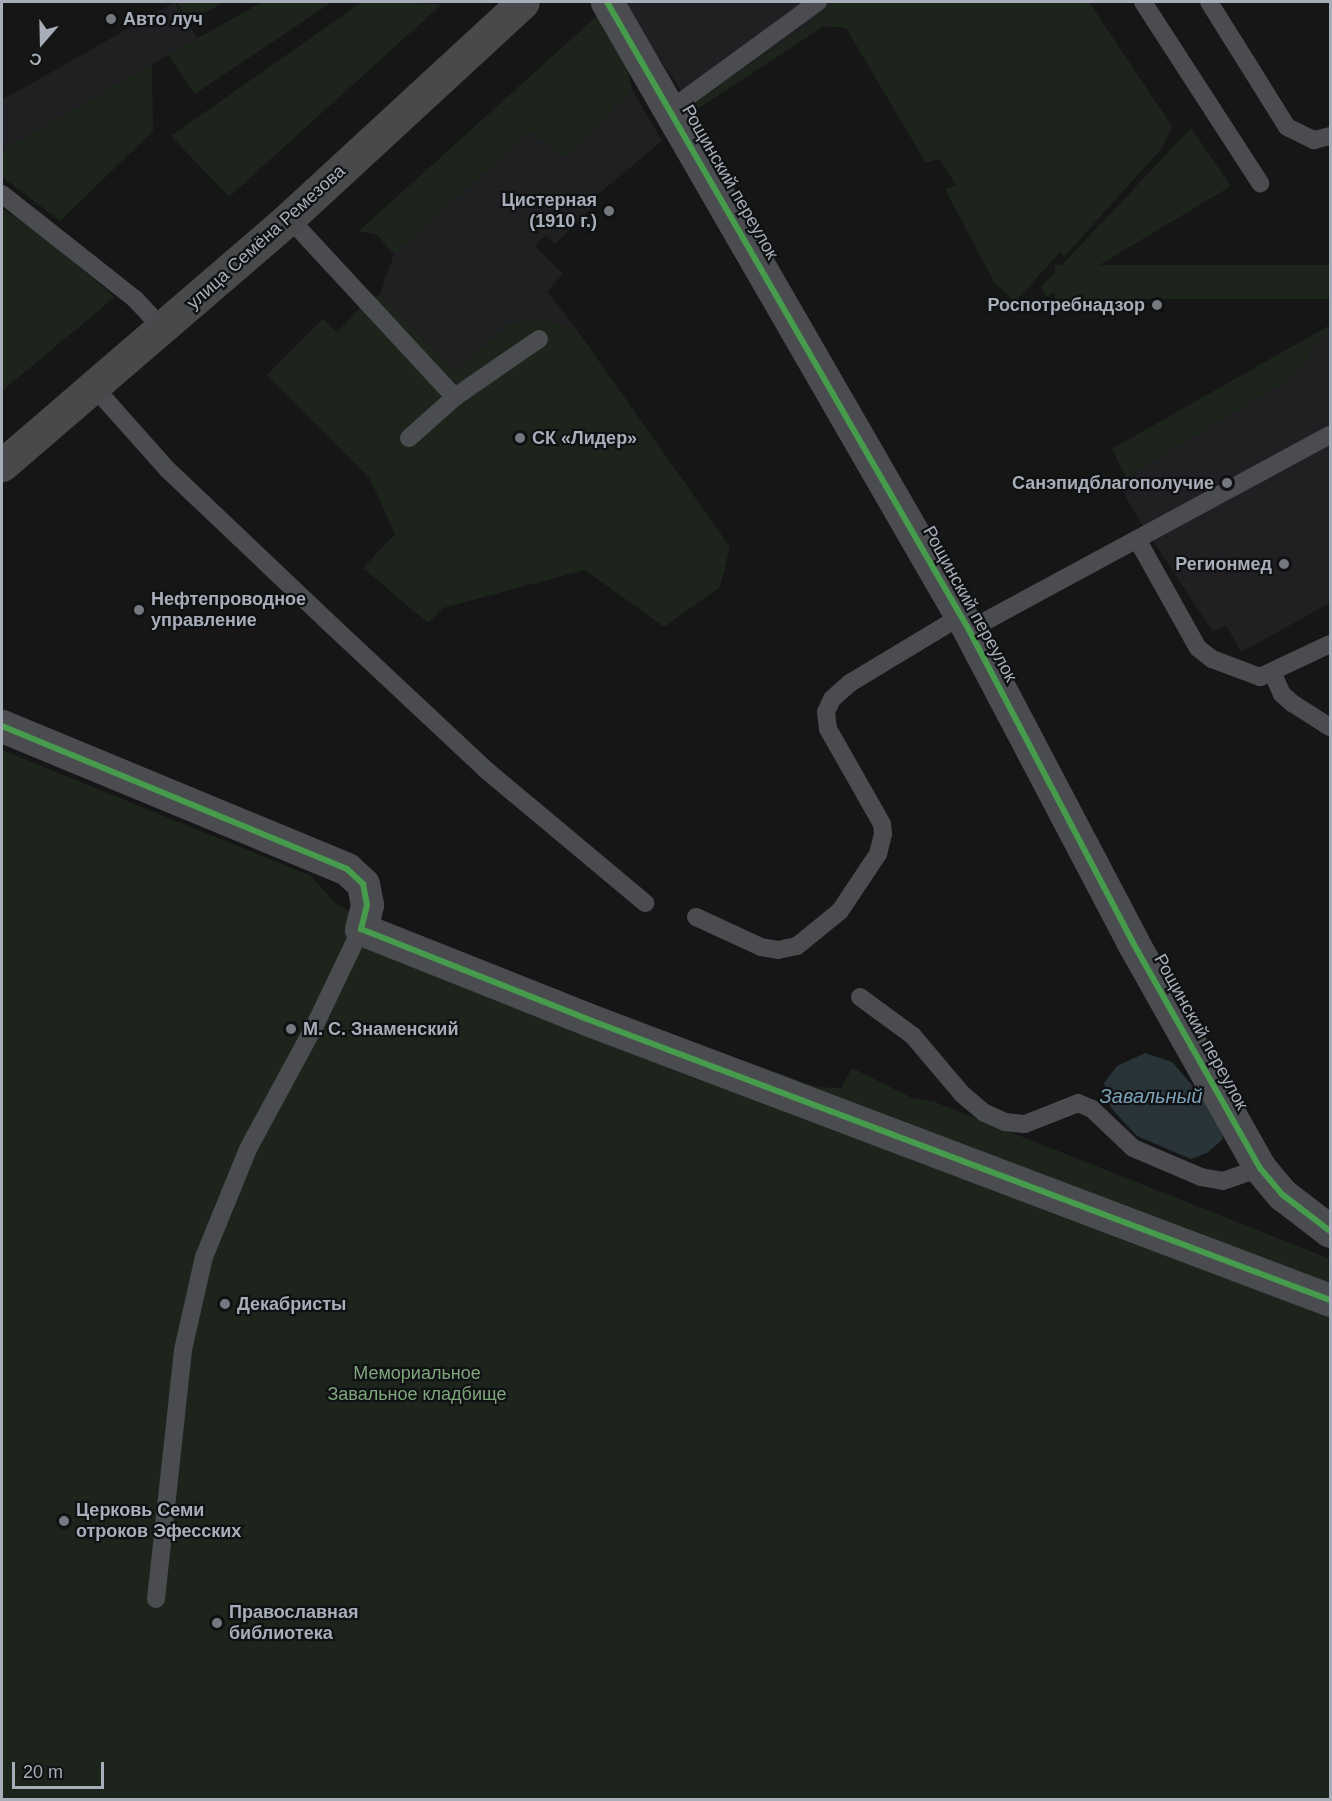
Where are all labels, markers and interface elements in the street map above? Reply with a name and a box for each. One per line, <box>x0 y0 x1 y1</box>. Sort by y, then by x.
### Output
place label: Авто луч <box>123 8 203 30</box>
north arrow <box>12 12 72 72</box>
marker: Авто луч <box>104 12 118 26</box>
text: С <box>27 49 44 69</box>
street label: Рощинский переулок <box>677 101 783 263</box>
street label: улица Семёна Ремезова <box>182 160 350 314</box>
place label: Цистерная (1910 г.) <box>502 190 597 232</box>
marker: Цистерная (1910 г.) <box>602 204 616 218</box>
place label: Роспотребнадзор <box>988 294 1145 316</box>
marker: Роспотребнадзор <box>1150 298 1164 312</box>
place label: СК «Лидер» <box>532 427 637 449</box>
marker: СК «Лидер» <box>513 431 527 445</box>
place label: Санэпидблагополучие <box>1012 472 1214 494</box>
marker: Санэпидблагополучие <box>1218 474 1236 492</box>
street label: Рощинский переулок <box>918 522 1022 686</box>
place label: Регионмед <box>1175 553 1272 575</box>
marker: Регионмед <box>1277 557 1291 571</box>
place label: Нефтепроводное управление <box>151 589 306 632</box>
marker: Нефтепроводное управление <box>132 603 146 617</box>
street label: Рощинский переулок <box>1149 950 1253 1114</box>
place label: М. С. Знаменский <box>303 1018 459 1040</box>
marker: М. С. Знаменский <box>284 1022 298 1036</box>
water label: Завальный <box>1100 1084 1202 1108</box>
place label: Декабристы <box>237 1293 346 1315</box>
marker: Декабристы <box>218 1297 232 1311</box>
park label: Мемориальное Завальное кладбище <box>327 1363 507 1406</box>
place label: Церковь Семи отроков Эфесских <box>76 1500 241 1543</box>
marker: Церковь Семи отроков Эфесских <box>57 1514 71 1528</box>
place label: Православная библиотека <box>229 1602 358 1644</box>
marker: Православная библиотека <box>210 1616 224 1630</box>
scale bar <box>15 1750 106 1788</box>
text: 20 m <box>23 1762 63 1782</box>

